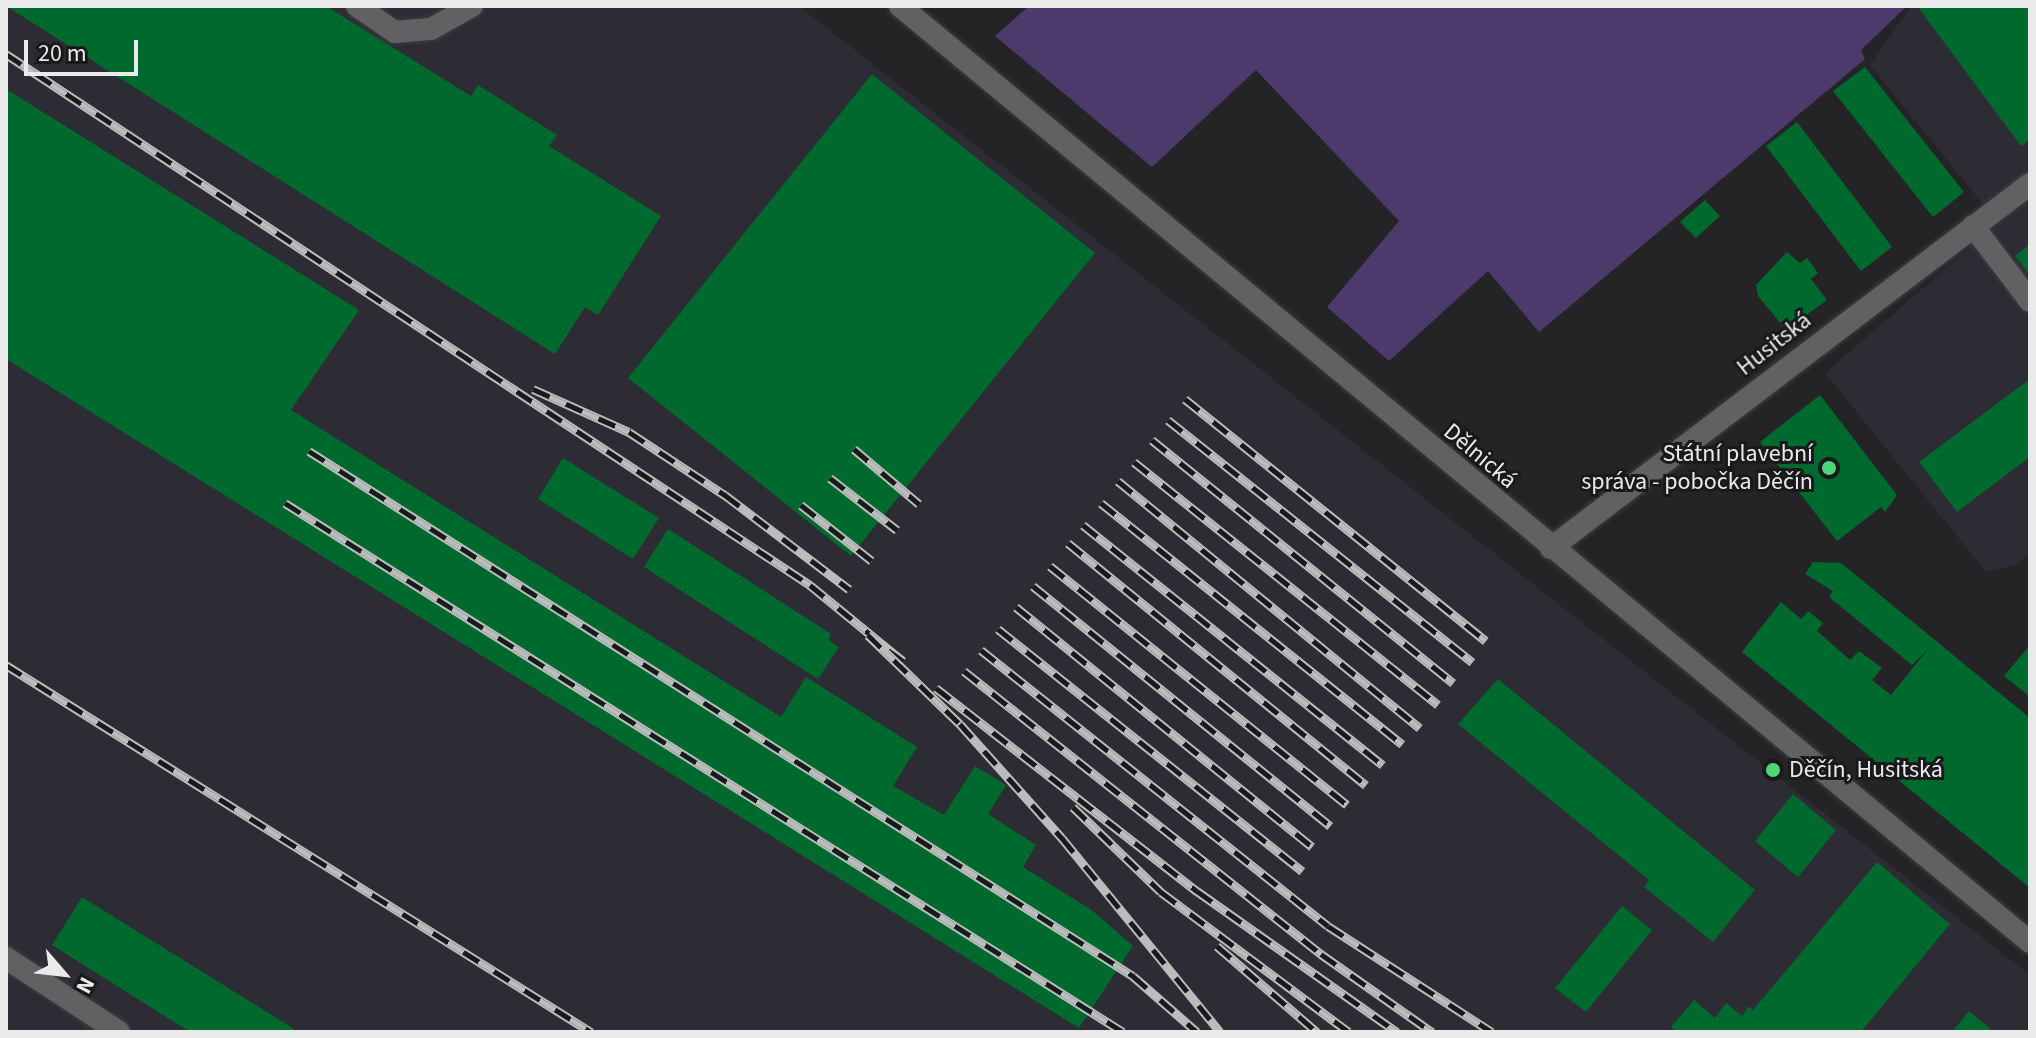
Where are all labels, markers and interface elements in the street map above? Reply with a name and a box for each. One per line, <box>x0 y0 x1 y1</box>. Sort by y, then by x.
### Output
scale bar <box>28 24 142 74</box>
text: 20 m <box>38 36 87 71</box>
street label: Husitská <box>1731 306 1817 382</box>
street label: Dělnická <box>1438 417 1522 495</box>
place label: Státní plavební správa - pobočka Děčín <box>1581 440 1813 496</box>
marker: Státní plavební správa - pobočka Děčín <box>1820 459 1838 477</box>
place label: Děčín, Husitská <box>1789 756 1943 784</box>
marker: Děčín, Husitská <box>1764 761 1782 779</box>
north arrow <box>24 934 104 1014</box>
text: N <box>68 971 103 999</box>

